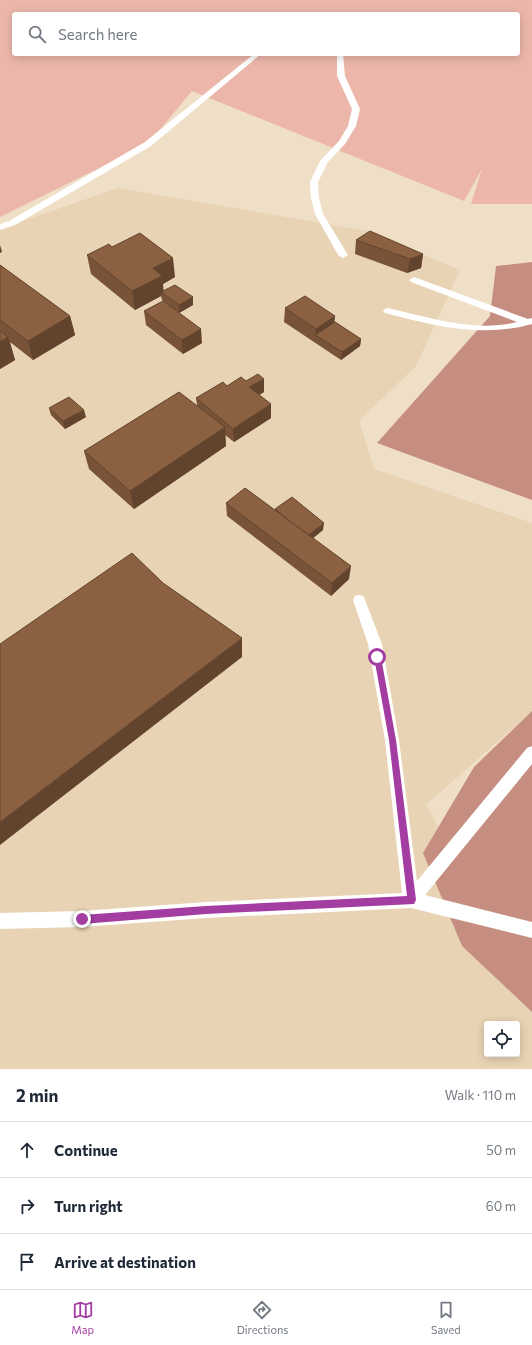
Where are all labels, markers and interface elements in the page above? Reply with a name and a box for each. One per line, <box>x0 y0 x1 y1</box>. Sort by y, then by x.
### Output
search box <box>12 12 520 56</box>
icon: search <box>26 23 48 45</box>
text: Search here <box>58 25 137 43</box>
route start <box>368 648 386 666</box>
route end <box>73 910 91 928</box>
map controls <box>484 1021 520 1057</box>
button: locate <box>484 1021 520 1057</box>
text: 2 min <box>16 1085 58 1106</box>
text: Walk · 110 m <box>445 1087 516 1103</box>
icon: ahead <box>16 1139 38 1161</box>
text: Continue <box>54 1141 118 1159</box>
text: 50 m <box>486 1142 516 1158</box>
icon: right <box>16 1195 38 1217</box>
text: Turn right <box>54 1197 123 1215</box>
text: 60 m <box>486 1198 516 1214</box>
icon: arrive <box>16 1251 38 1273</box>
text: Arrive at destination <box>54 1253 196 1271</box>
tab: Map <box>71 1299 94 1336</box>
tab: Directions <box>237 1299 288 1336</box>
tab: Saved <box>431 1299 461 1336</box>

